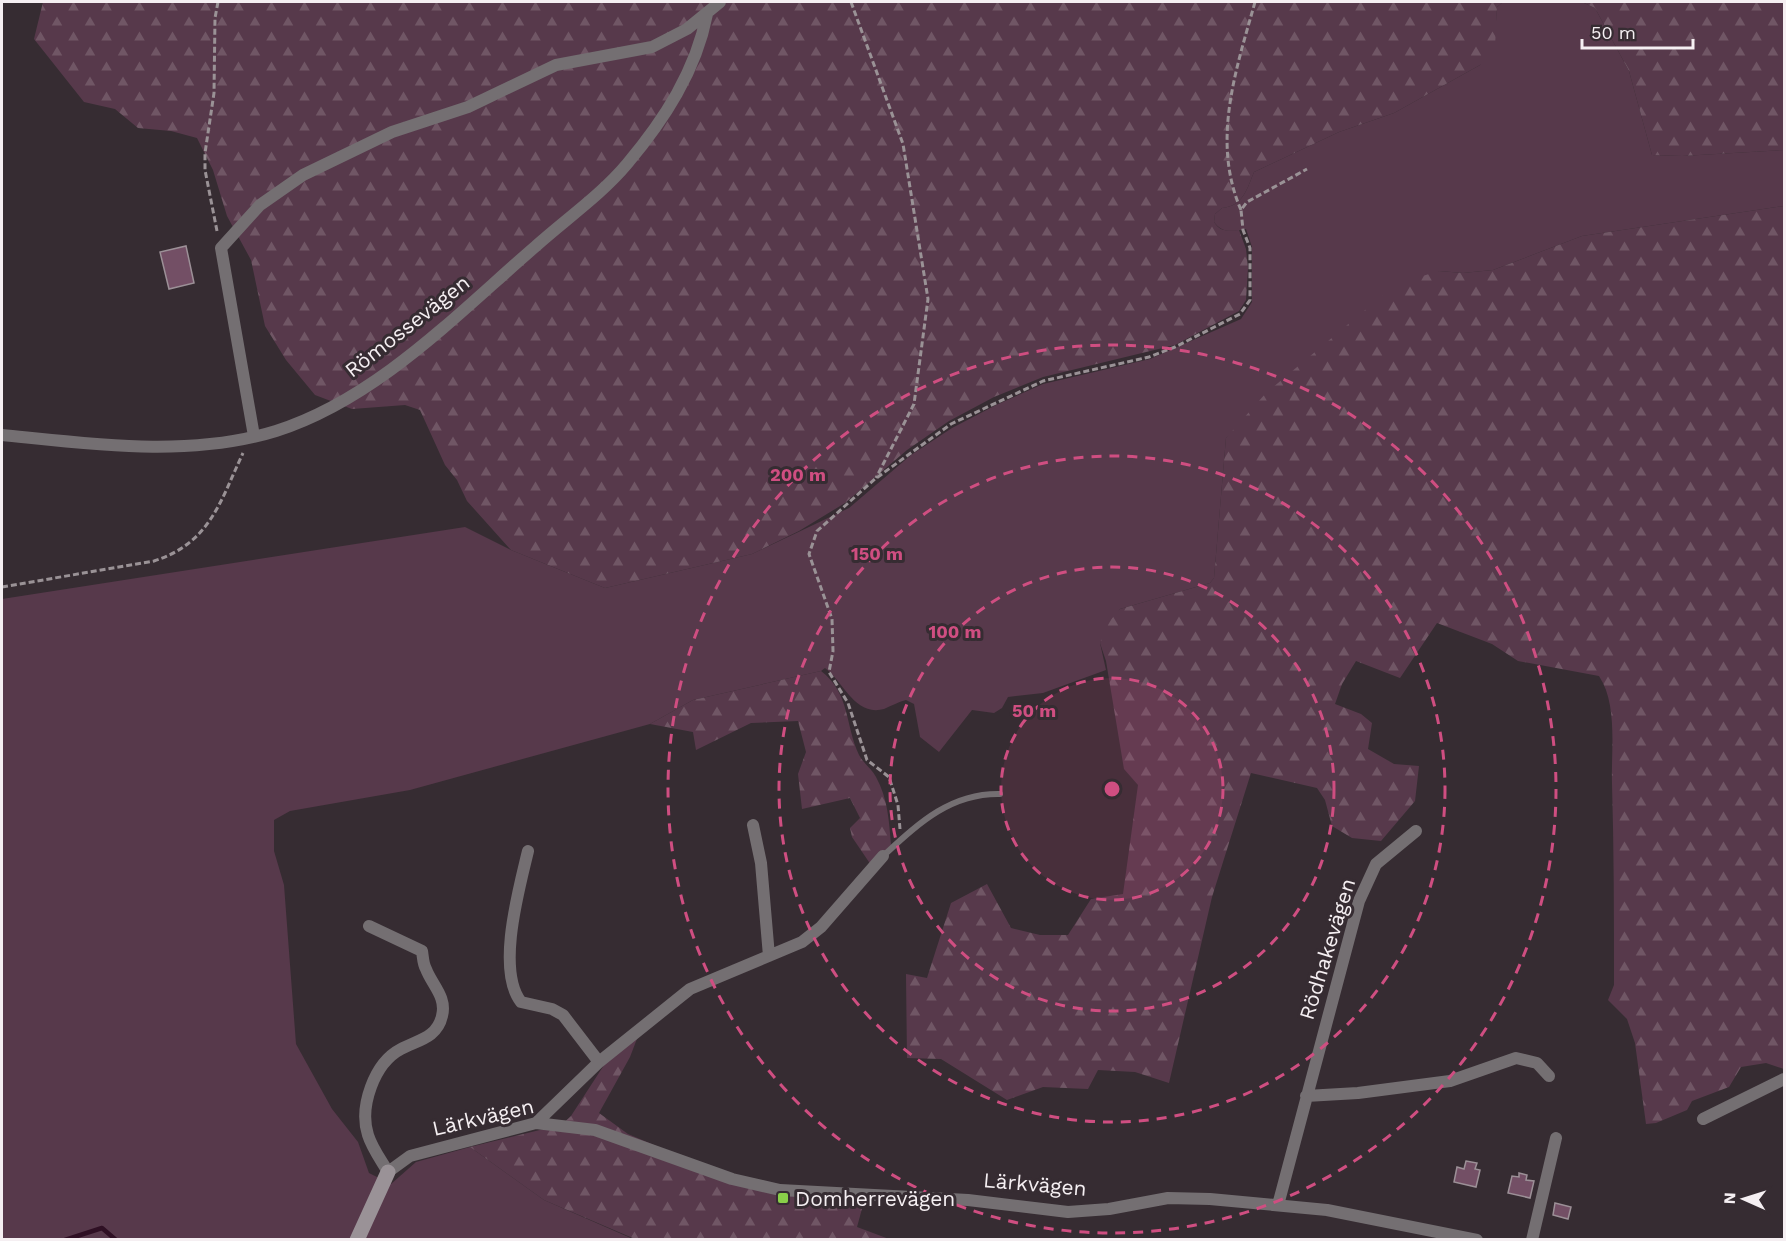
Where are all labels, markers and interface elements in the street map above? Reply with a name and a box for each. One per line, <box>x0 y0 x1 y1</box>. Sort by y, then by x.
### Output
scale bar <box>1582 12 1693 50</box>
text: 50 m <box>1591 22 1636 43</box>
street label: Römossevägen <box>340 269 474 383</box>
text: 200 m <box>770 464 826 485</box>
text: 150 m <box>851 543 903 564</box>
text: 100 m <box>928 621 982 642</box>
text: 50 m <box>1012 700 1056 721</box>
centre of rings <box>1102 779 1122 799</box>
street label: Rödhakevägen <box>1294 875 1360 1023</box>
street label: Lärkvägen <box>430 1093 536 1141</box>
street label: Lärkvägen <box>982 1167 1088 1201</box>
north arrow <box>1714 1169 1774 1229</box>
place label: Domherrevägen <box>795 1186 955 1211</box>
marker: Domherrevägen <box>776 1191 790 1205</box>
text: N <box>1720 1192 1739 1205</box>

